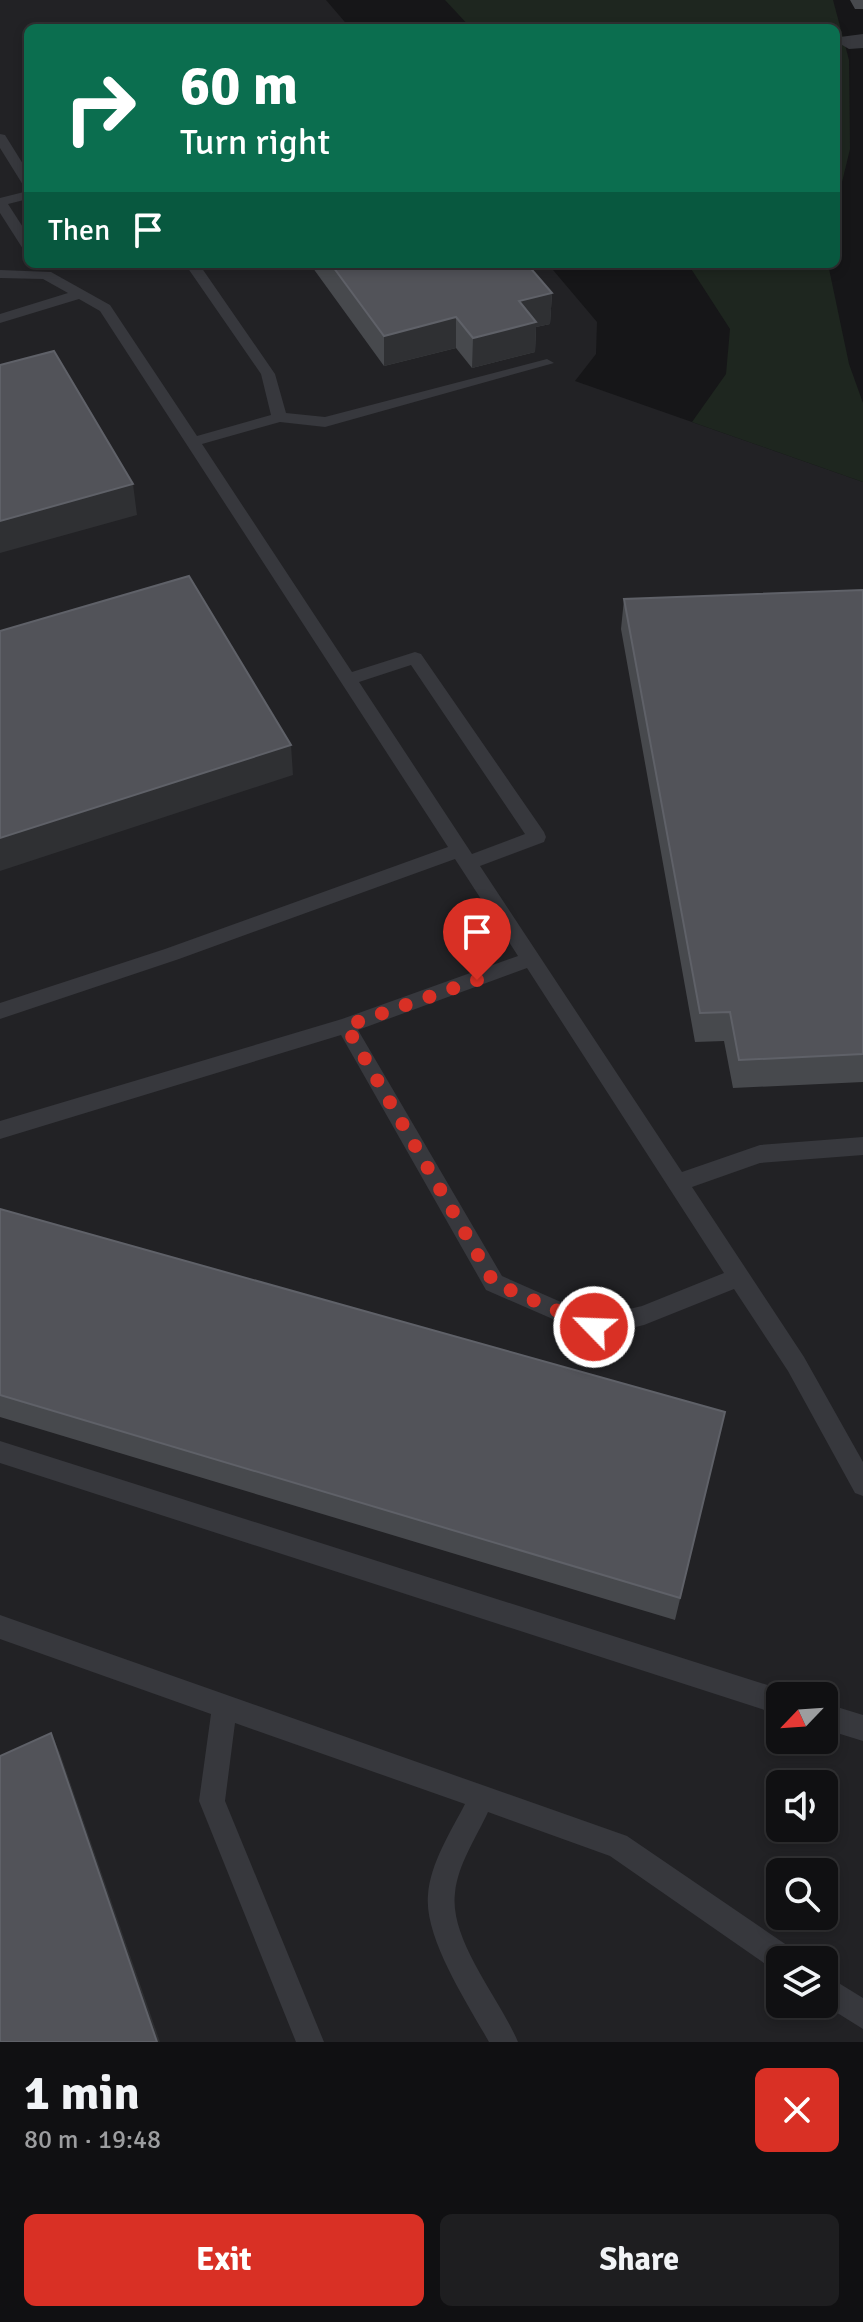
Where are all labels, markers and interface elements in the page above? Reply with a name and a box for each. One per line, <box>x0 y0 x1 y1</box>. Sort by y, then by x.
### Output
text: 60 m <box>180 51 298 120</box>
icon: right <box>48 56 152 160</box>
text: Turn right <box>180 120 330 165</box>
icon: arrive <box>126 208 170 252</box>
text: Then <box>48 212 110 249</box>
pin <box>443 898 511 980</box>
icon: arrive <box>455 910 499 954</box>
position arrow <box>552 1285 636 1369</box>
north arrow <box>766 1682 838 1754</box>
map controls <box>766 1682 838 2018</box>
button: sound <box>766 1770 838 1842</box>
button: search <box>766 1858 838 1930</box>
button: layers <box>766 1946 838 2018</box>
text: 1 min <box>24 2064 140 2123</box>
button: close <box>755 2068 839 2152</box>
text: 80 m · 19:48 <box>24 2124 161 2156</box>
button: Exit <box>24 2214 424 2306</box>
button: Share <box>440 2214 839 2306</box>

